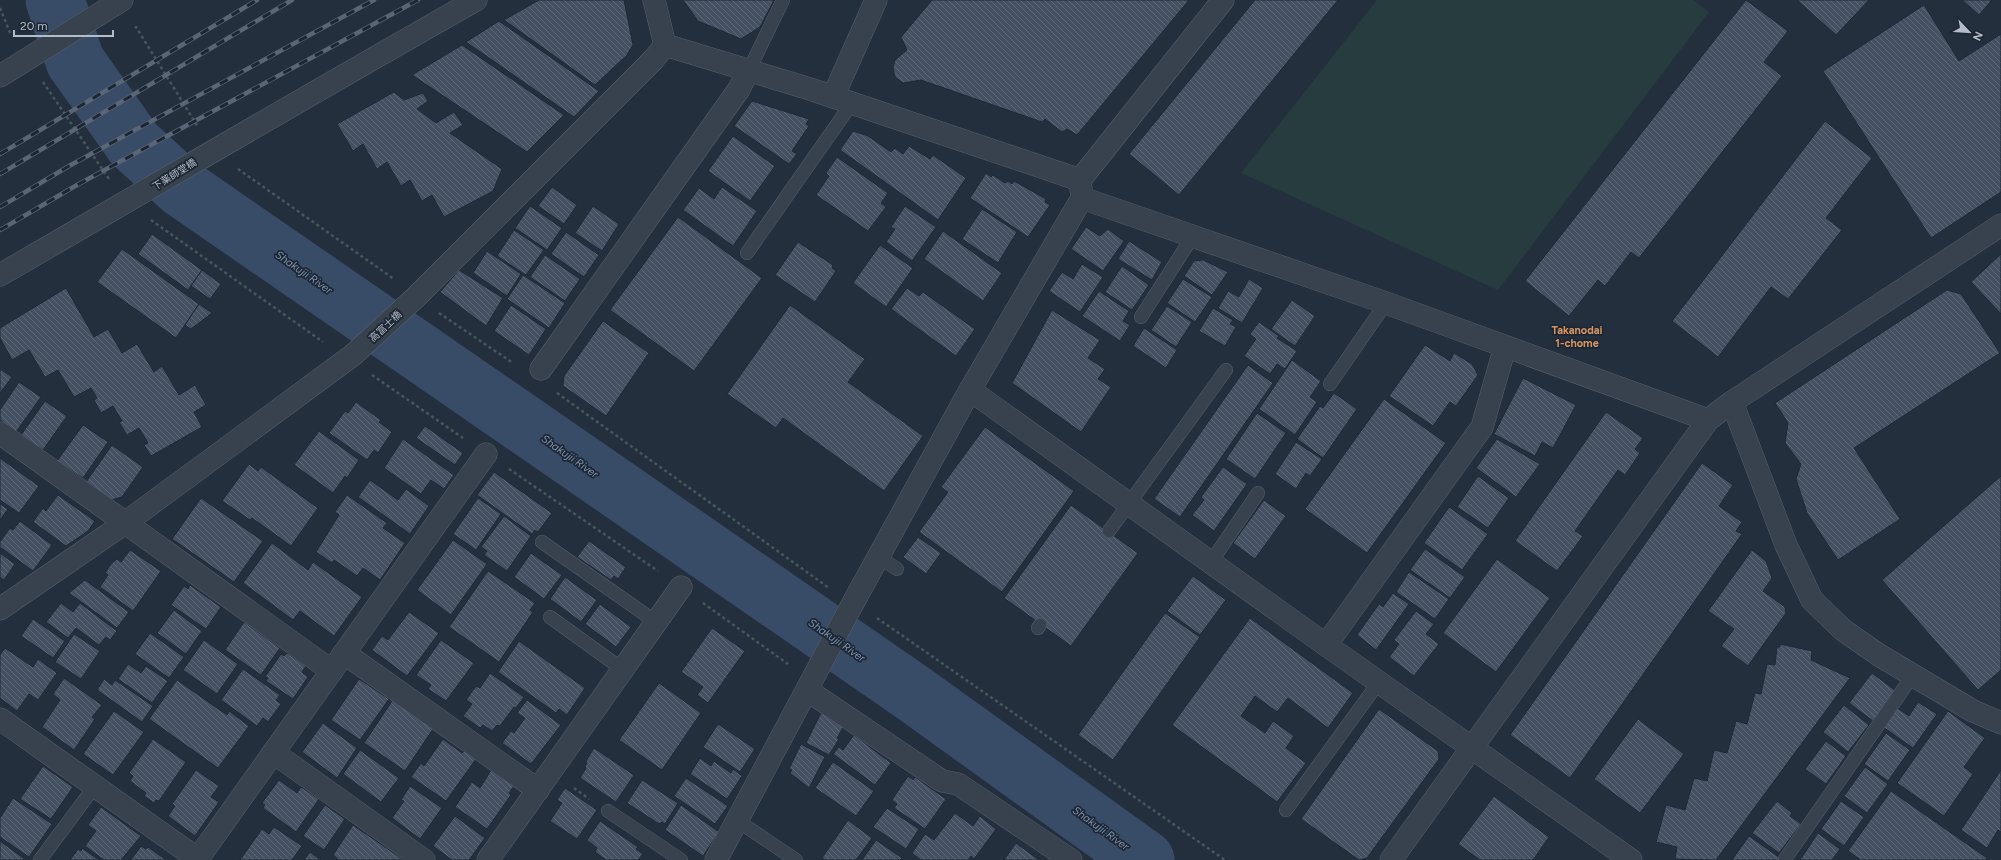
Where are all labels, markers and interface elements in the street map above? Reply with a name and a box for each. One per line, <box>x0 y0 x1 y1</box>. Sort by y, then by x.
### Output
scale bar <box>14 12 113 38</box>
north arrow <box>1949 12 1989 52</box>
text: 20 m <box>20 19 48 33</box>
text: N <box>1970 29 1985 43</box>
street label: 下薬師堂橋 <box>150 156 199 193</box>
water label: Shakujii River <box>273 248 336 297</box>
street label: 高富士橋 <box>366 308 404 345</box>
district label: Takanodai 1-chome <box>1552 324 1603 350</box>
water label: Shakujii River <box>539 432 602 481</box>
water label: Shakujii River <box>806 616 869 665</box>
water label: Shakujii River <box>1070 804 1132 854</box>

